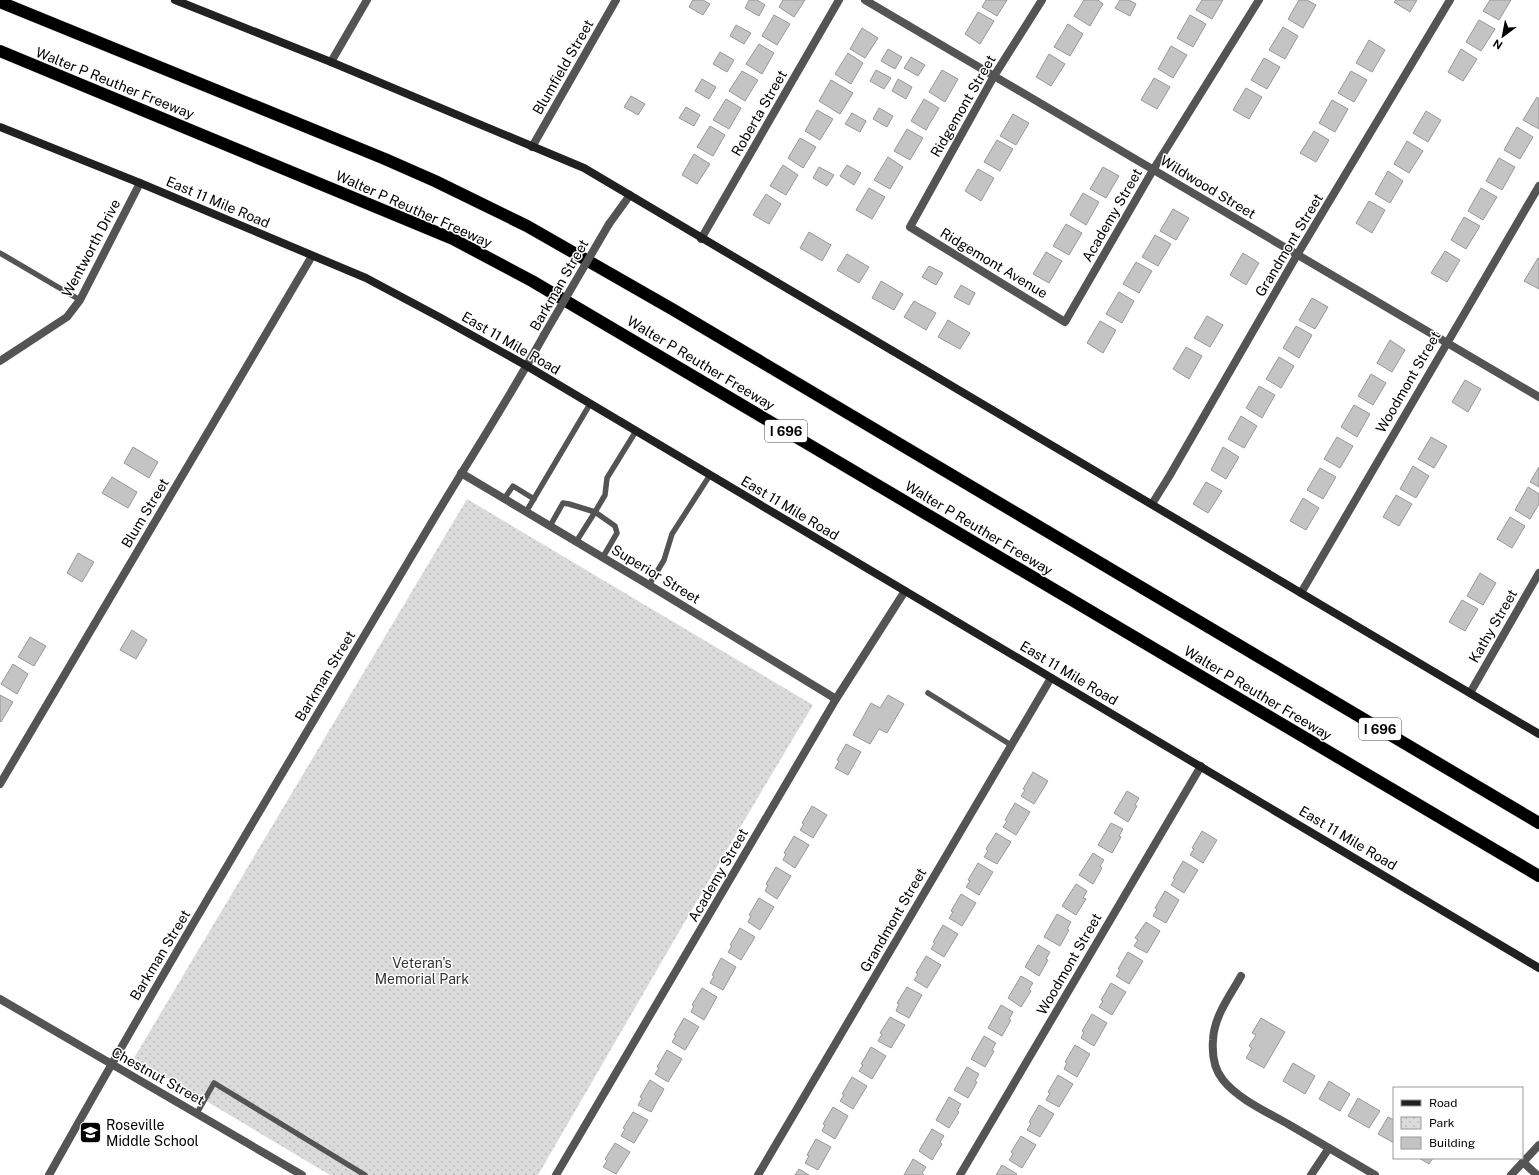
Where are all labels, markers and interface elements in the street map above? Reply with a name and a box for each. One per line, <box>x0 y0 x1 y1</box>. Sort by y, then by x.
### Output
north arrow <box>1483 16 1523 56</box>
street label: Blumfield Street <box>529 17 597 117</box>
text: N <box>1491 37 1505 52</box>
street label: Walter P Reuther Freeway <box>33 44 197 122</box>
street label: Ridgemont Street <box>927 52 999 160</box>
street label: Roberta Street <box>728 67 790 159</box>
street label: Wildwood Street <box>1157 152 1259 222</box>
street label: Academy Street <box>1079 166 1145 264</box>
street label: Walter P Reuther Freeway <box>333 167 495 251</box>
street label: East 11 Mile Road <box>164 173 272 231</box>
street label: Grandmont Street <box>1252 191 1326 299</box>
street label: Wentworth Drive <box>59 196 124 300</box>
street label: Ridgemont Avenue <box>937 225 1051 301</box>
street label: Barkman Street <box>526 237 592 333</box>
street label: East 11 Mile Road <box>459 308 563 378</box>
street label: Walter P Reuther Freeway <box>624 313 778 414</box>
street label: Woodmont Street <box>1372 328 1444 436</box>
road number: I 696 <box>765 420 807 442</box>
street label: East 11 Mile Road <box>738 473 842 543</box>
street label: Blum Street <box>118 475 172 551</box>
street label: Walter P Reuther Freeway <box>902 478 1056 579</box>
street label: Superior Street <box>609 541 703 607</box>
street label: Kathy Street <box>1466 587 1520 665</box>
street label: Barkman Street <box>292 628 358 724</box>
street label: East 11 Mile Road <box>1017 638 1121 708</box>
street label: Walter P Reuther Freeway <box>1181 643 1335 744</box>
road number: I 696 <box>1359 718 1401 740</box>
street label: East 11 Mile Road <box>1296 803 1400 873</box>
street label: Academy Street <box>685 826 751 924</box>
street label: Grandmont Street <box>857 865 929 975</box>
street label: Barkman Street <box>127 907 193 1003</box>
street label: Woodmont Street <box>1033 910 1105 1018</box>
park label: Veteran's Memorial Park <box>375 955 469 987</box>
street label: Chestnut Street <box>109 1044 207 1108</box>
legend <box>1393 1087 1523 1159</box>
text: Road <box>1429 1096 1457 1110</box>
text: Park <box>1429 1116 1455 1130</box>
place label: Roseville Middle School <box>106 1117 199 1149</box>
school or university icon: Roseville Middle School <box>77 1120 103 1146</box>
text: Building <box>1429 1136 1475 1150</box>

